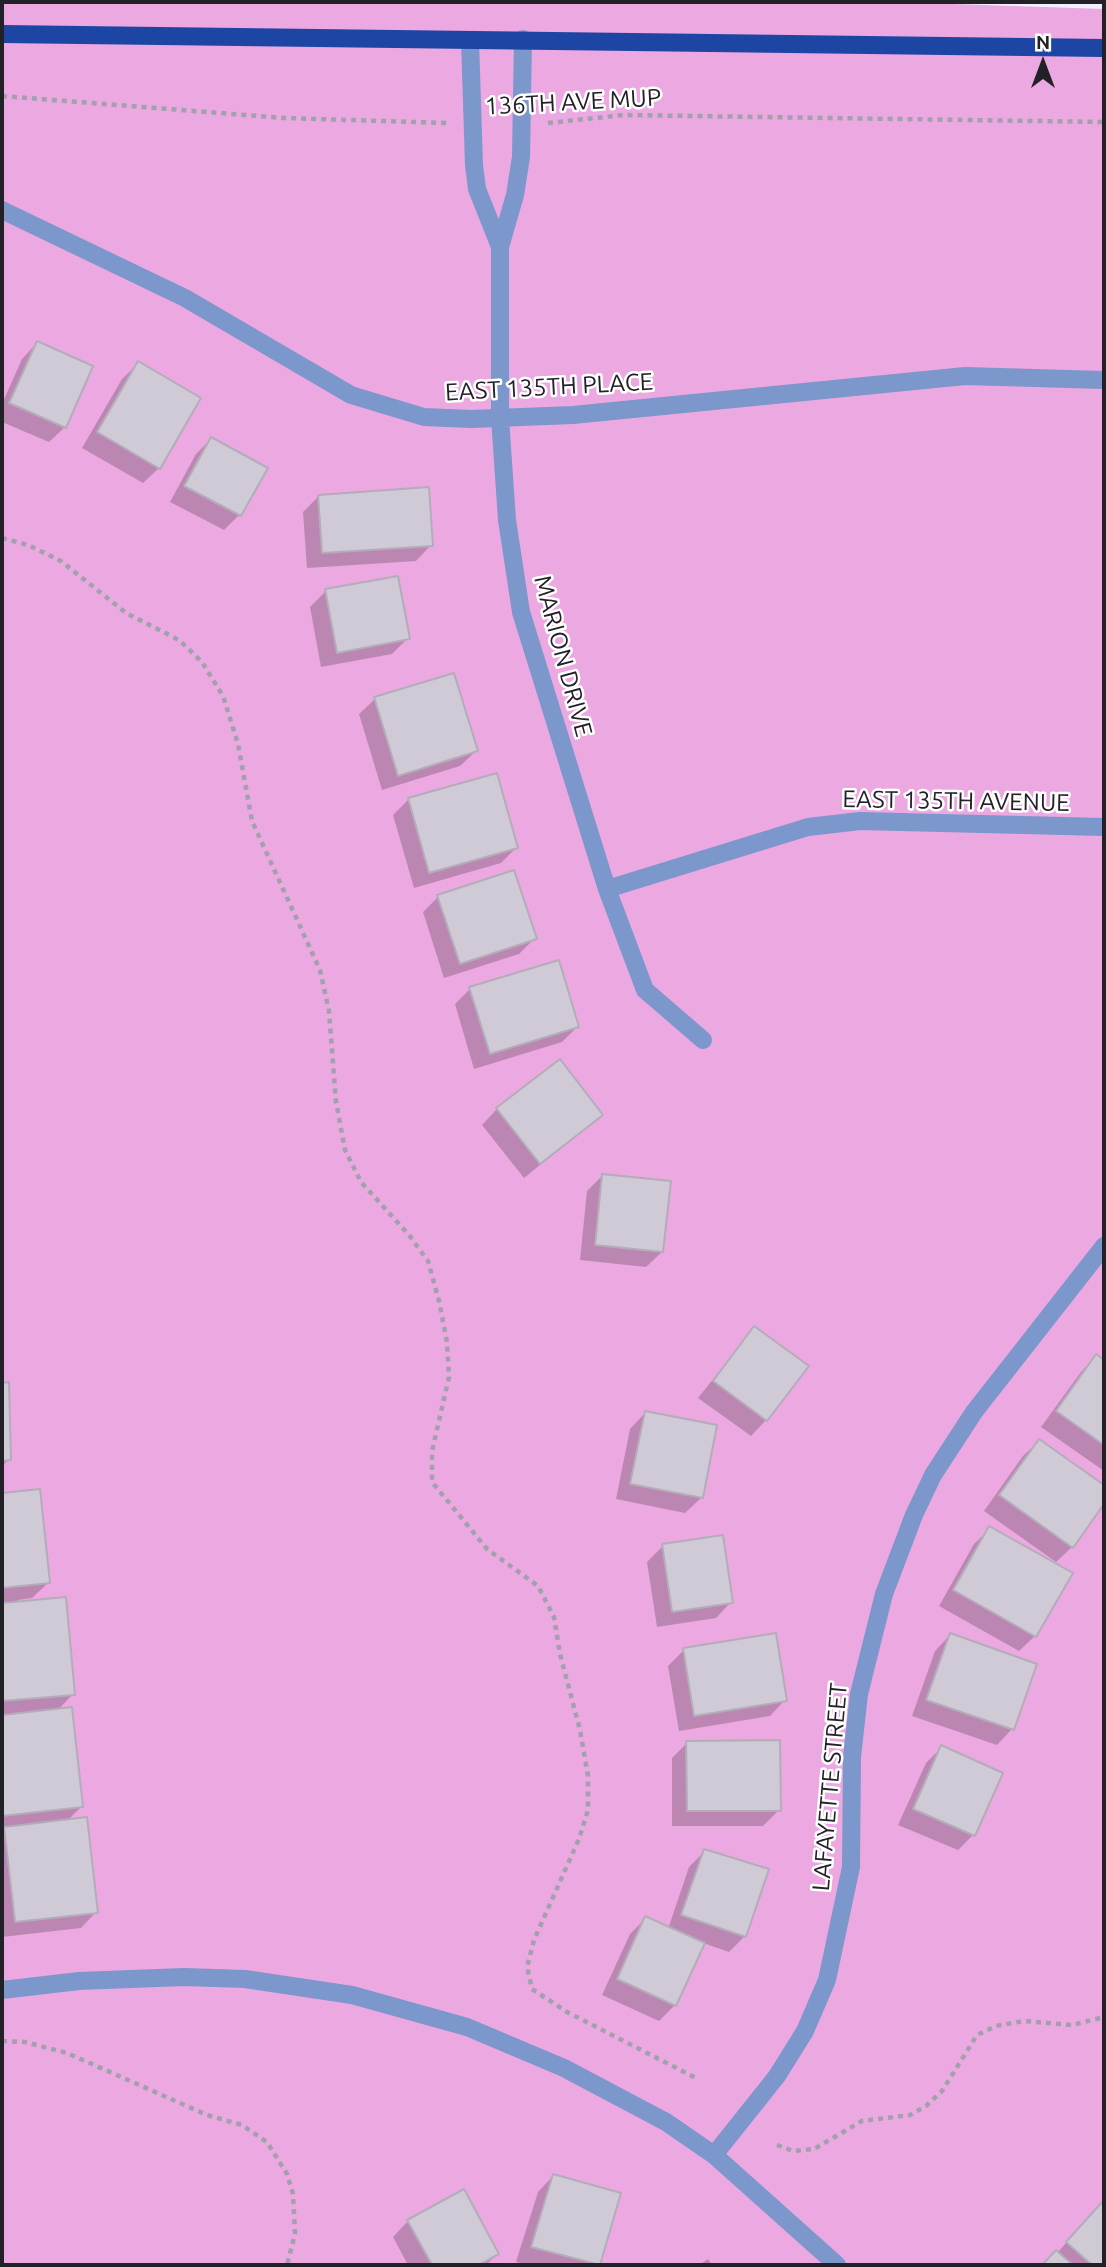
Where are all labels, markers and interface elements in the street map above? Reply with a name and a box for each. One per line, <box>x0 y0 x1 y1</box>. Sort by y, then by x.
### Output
north arrow <box>1008 28 1078 98</box>
text: N <box>1036 31 1050 53</box>
street label: 136TH AVE MUP <box>484 83 662 121</box>
street label: EAST 135TH PLACE <box>444 367 654 407</box>
street label: MARION DRIVE <box>528 572 598 740</box>
street label: EAST 135TH AVENUE <box>842 785 1070 817</box>
street label: LAFAYETTE STREET <box>807 1682 853 1892</box>

